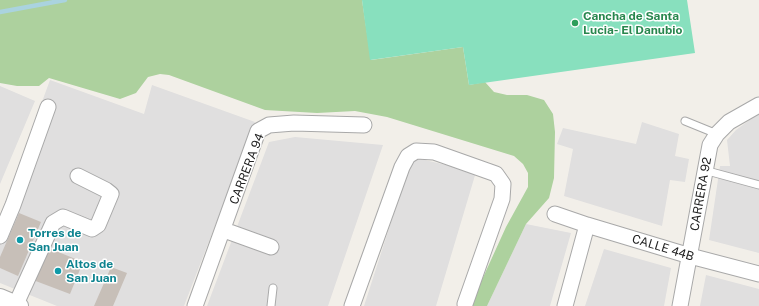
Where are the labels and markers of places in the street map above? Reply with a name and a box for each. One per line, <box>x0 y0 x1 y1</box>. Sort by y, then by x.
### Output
place label: Cancha de Santa Lucia- El Danubio <box>583 9 682 37</box>
marker: Cancha de Santa Lucia- El Danubio <box>570 18 580 28</box>
place label: Torres de San Juan <box>28 226 81 254</box>
marker: Torres de San Juan <box>15 235 25 245</box>
place label: Altos de San Juan <box>66 257 117 285</box>
marker: Altos de San Juan <box>53 266 63 276</box>

